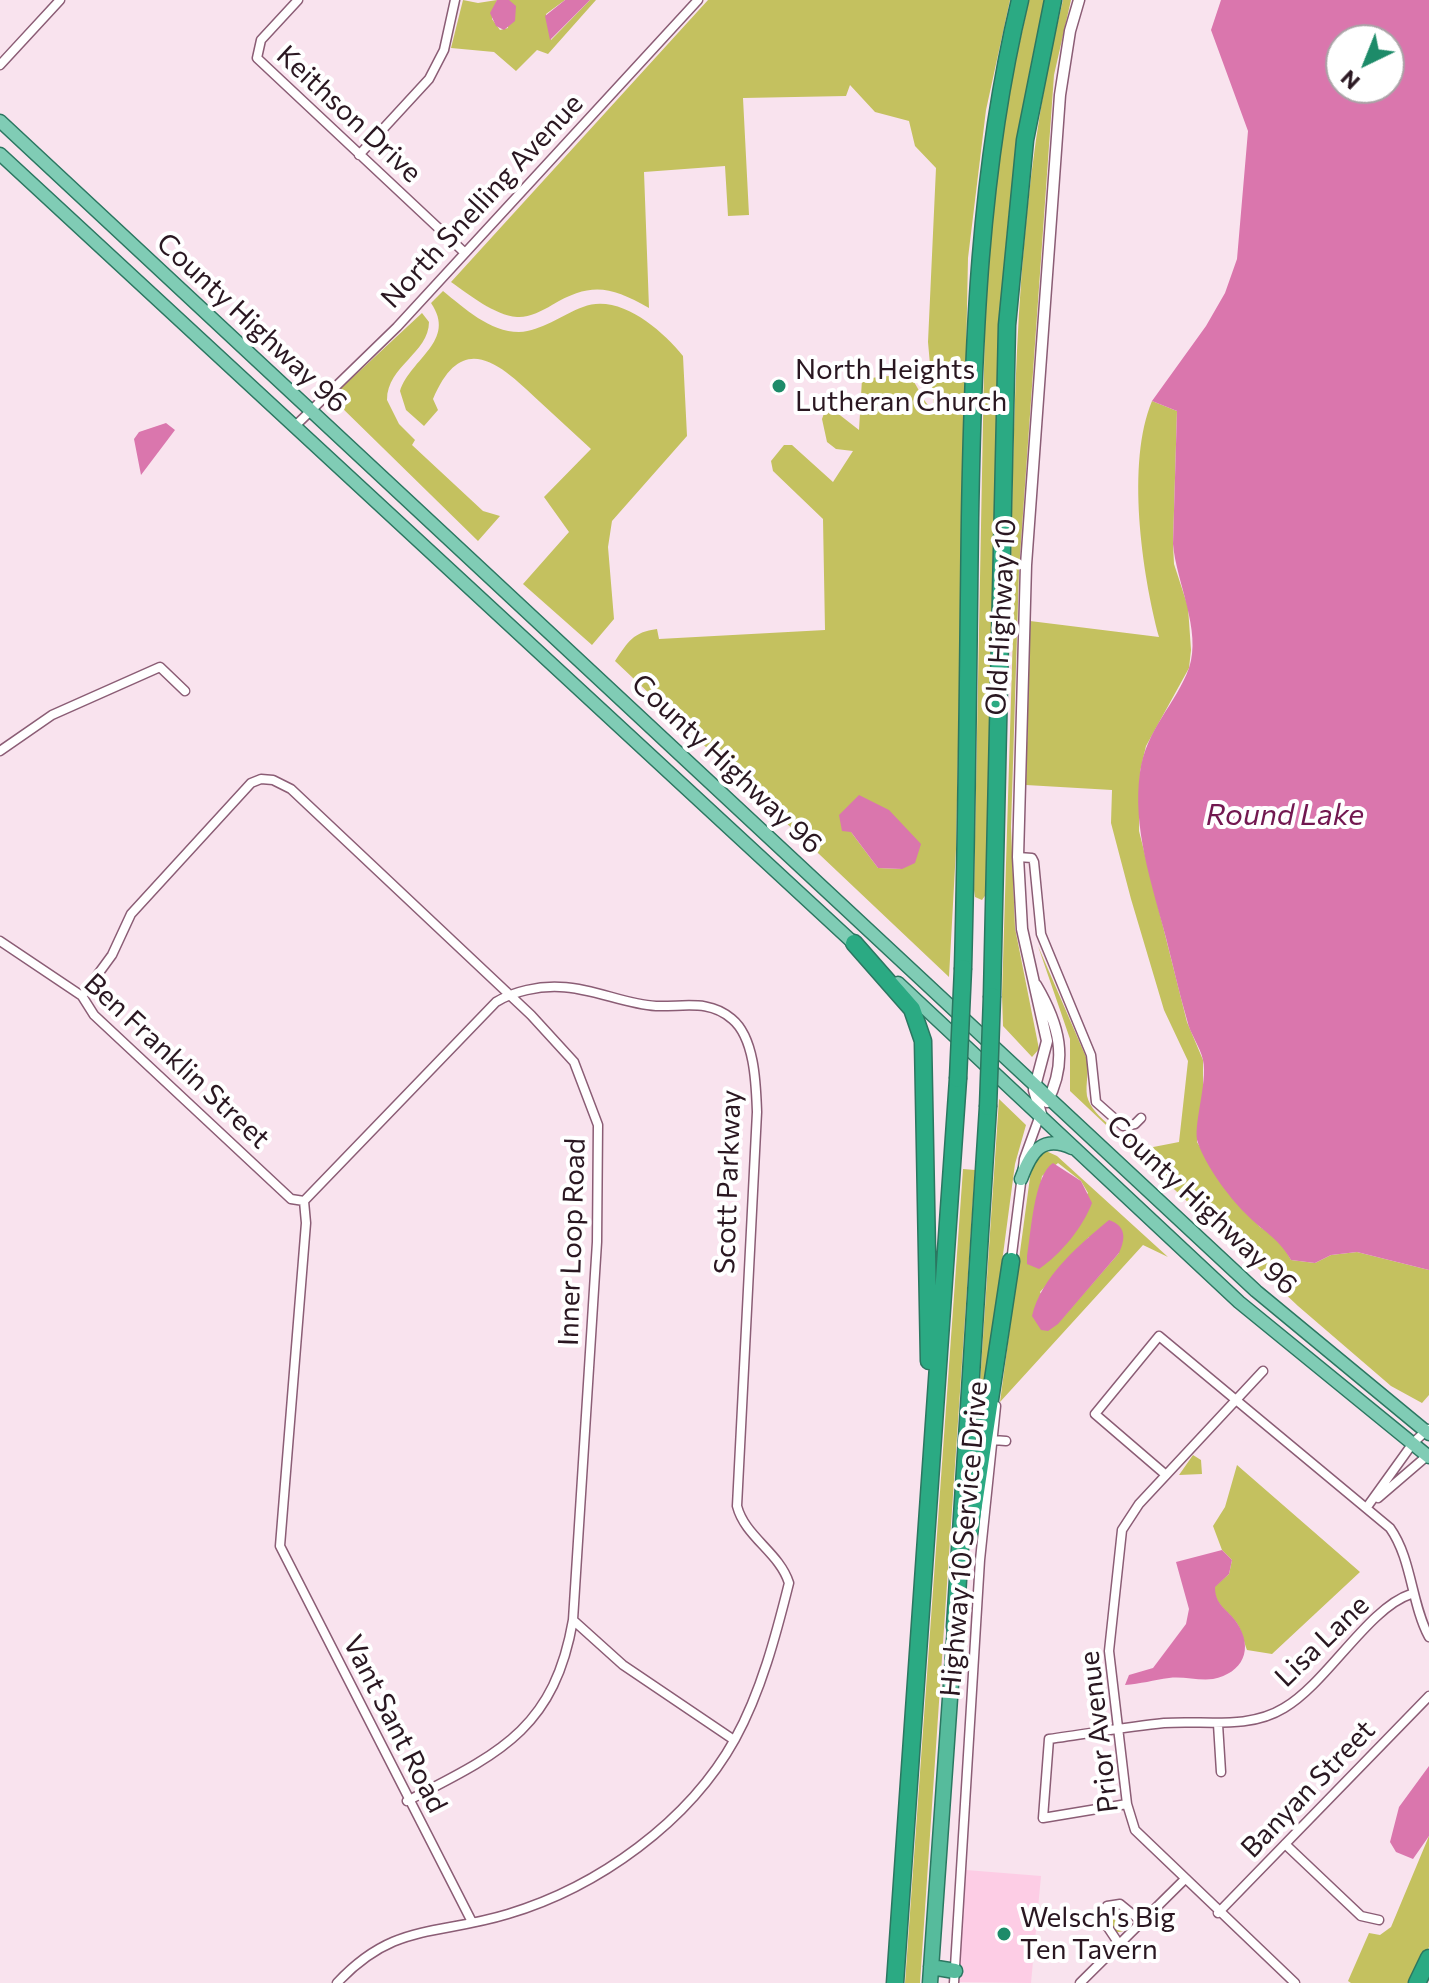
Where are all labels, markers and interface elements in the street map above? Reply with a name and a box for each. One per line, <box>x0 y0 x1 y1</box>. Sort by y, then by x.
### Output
north arrow <box>1325 24 1405 104</box>
street label: Keithson Drive <box>270 38 428 190</box>
text: N <box>1334 65 1365 96</box>
street label: North Snelling Avenue <box>374 87 590 315</box>
street label: County Highway 96 <box>150 226 354 420</box>
place label: North Heights Lutheran Church <box>795 353 1007 419</box>
marker: North Heights Lutheran Church <box>770 377 788 395</box>
street label: Old Highway 10 <box>979 518 1023 716</box>
street label: County Highway 96 <box>625 667 829 861</box>
water label: Round Lake <box>1206 797 1364 833</box>
street label: Ben Franklin Street <box>77 966 277 1156</box>
street label: Scott Parkway <box>708 1089 748 1275</box>
street label: County Highway 96 <box>1100 1108 1304 1302</box>
street label: Inner Loop Road <box>552 1137 592 1347</box>
street label: Highway 10 Service Drive <box>933 1380 995 1698</box>
street label: Lisa Lane <box>1268 1588 1376 1694</box>
street label: Vant Sant Road <box>336 1630 454 1818</box>
street label: Prior Avenue <box>1072 1649 1126 1815</box>
street label: Banyan Street <box>1234 1713 1382 1865</box>
place label: Welsch's Big Ten Tavern <box>1020 1901 1175 1967</box>
marker: Welsch's Big Ten Tavern <box>995 1925 1013 1943</box>

